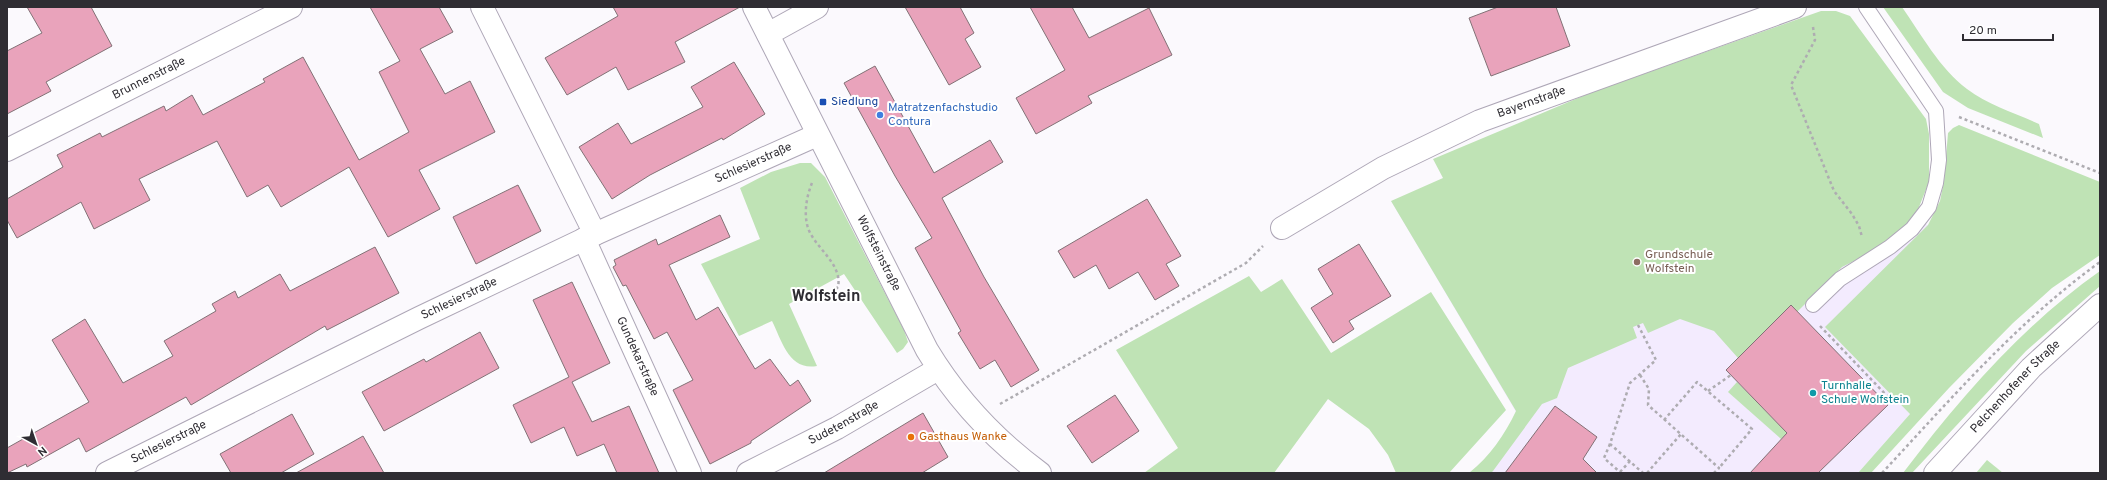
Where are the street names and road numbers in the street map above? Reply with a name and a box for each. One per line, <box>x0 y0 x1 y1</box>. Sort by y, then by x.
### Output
street label: Brunnenstraße <box>110 53 188 104</box>
street label: Bayernstraße <box>1495 83 1568 122</box>
street label: Schlesierstraße <box>713 139 794 187</box>
street label: Wolfsteinstraße <box>852 213 904 294</box>
street label: Schlesierstraße <box>419 274 500 324</box>
street label: Gundekarstraße <box>612 314 662 399</box>
street label: Pelchenhofener Straße <box>1967 337 2064 437</box>
street label: Sudetenstraße <box>806 397 882 449</box>
street label: Schlesierstraße <box>128 417 209 468</box>

